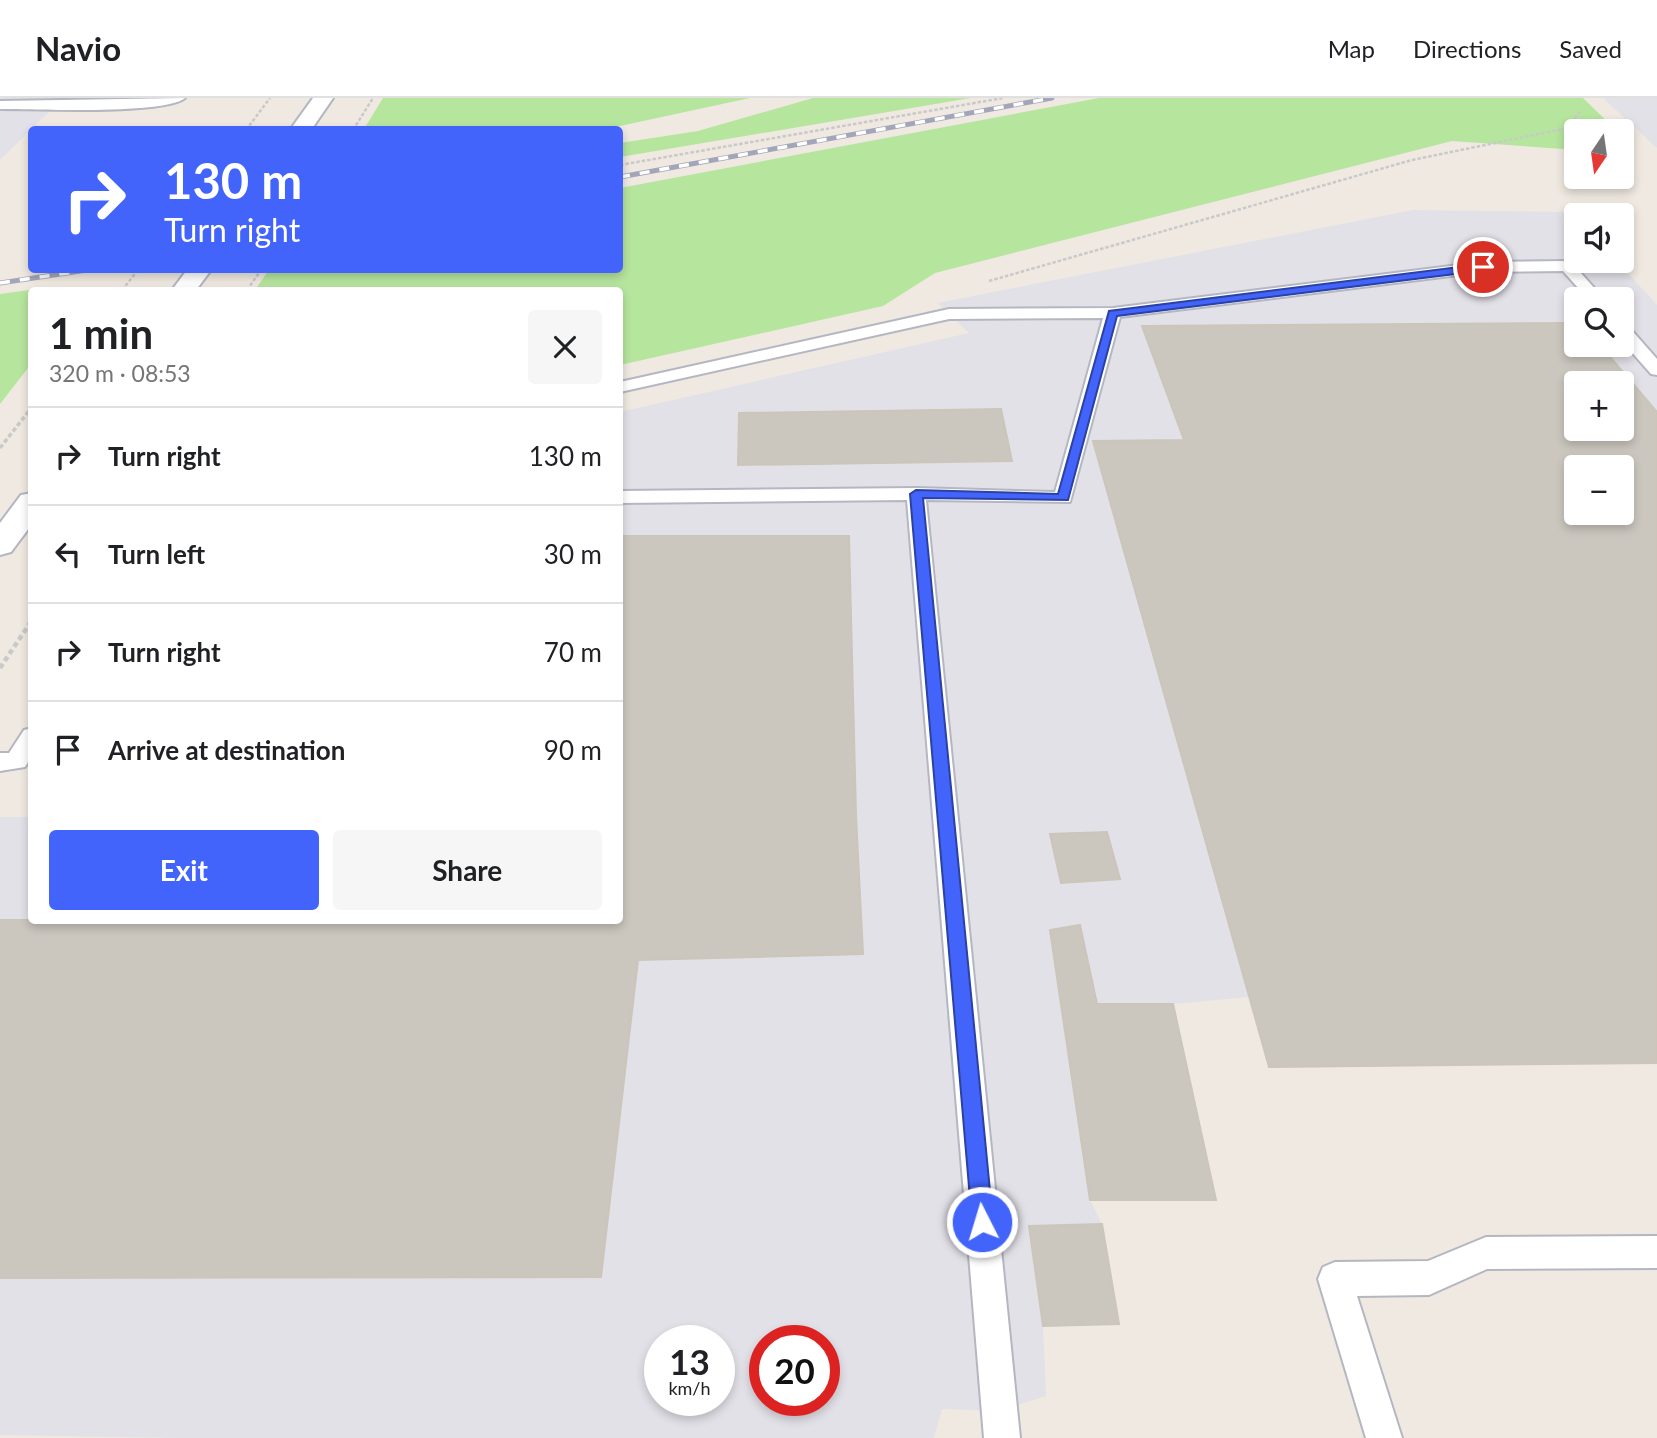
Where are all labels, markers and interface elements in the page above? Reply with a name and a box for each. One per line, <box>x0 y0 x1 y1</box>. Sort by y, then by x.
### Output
text: Navio <box>35 28 121 68</box>
text: Map <box>1328 34 1375 63</box>
text: Directions <box>1413 34 1521 63</box>
text: Saved <box>1559 34 1622 63</box>
north arrow <box>1564 119 1634 189</box>
map controls <box>1564 119 1634 525</box>
text: 130 m <box>164 151 302 209</box>
icon: right <box>49 154 140 245</box>
button: sound <box>1564 203 1634 273</box>
text: Turn right <box>164 210 300 249</box>
pin <box>1453 237 1513 297</box>
icon: arrive <box>1464 248 1502 286</box>
button: search <box>1564 287 1634 357</box>
text: 1 min <box>49 308 153 358</box>
button: close <box>528 310 602 384</box>
text: 320 m · 08:53 <box>49 359 191 387</box>
button: + <box>1564 371 1634 441</box>
icon: right <box>49 437 87 475</box>
text: Turn right <box>108 440 221 472</box>
text: 130 m <box>529 440 602 472</box>
button: − <box>1564 455 1634 525</box>
icon: left <box>49 535 87 573</box>
text: Turn left <box>108 538 205 570</box>
text: 30 m <box>544 538 602 570</box>
icon: right <box>49 633 87 671</box>
text: Turn right <box>108 636 221 668</box>
text: 70 m <box>544 636 602 668</box>
icon: arrive <box>49 731 87 769</box>
text: Arrive at destination <box>108 734 345 766</box>
text: 90 m <box>544 734 602 766</box>
button: Exit <box>49 830 319 910</box>
button: Share <box>333 830 602 910</box>
position arrow <box>945 1185 1019 1259</box>
speed limit sign: 20 <box>749 1325 840 1416</box>
text: 13 <box>669 1340 710 1382</box>
text: km/h <box>668 1377 711 1399</box>

